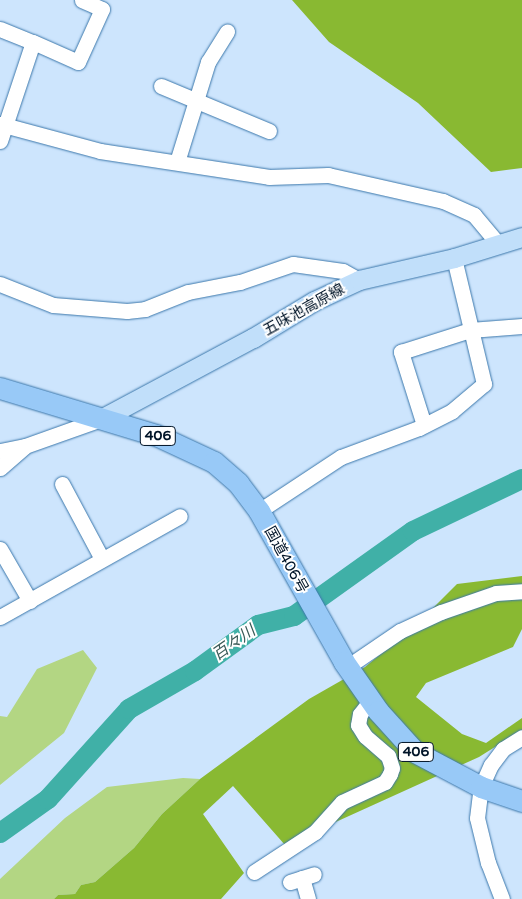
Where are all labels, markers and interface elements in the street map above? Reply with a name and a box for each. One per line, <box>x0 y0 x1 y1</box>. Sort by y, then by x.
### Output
street label: 五味池高原線 <box>260 280 348 340</box>
road number: 406 <box>139 424 177 448</box>
street label: 国道406号 <box>260 524 312 596</box>
water label: 百々川 <box>209 621 259 665</box>
road number: 406 <box>397 740 435 764</box>

